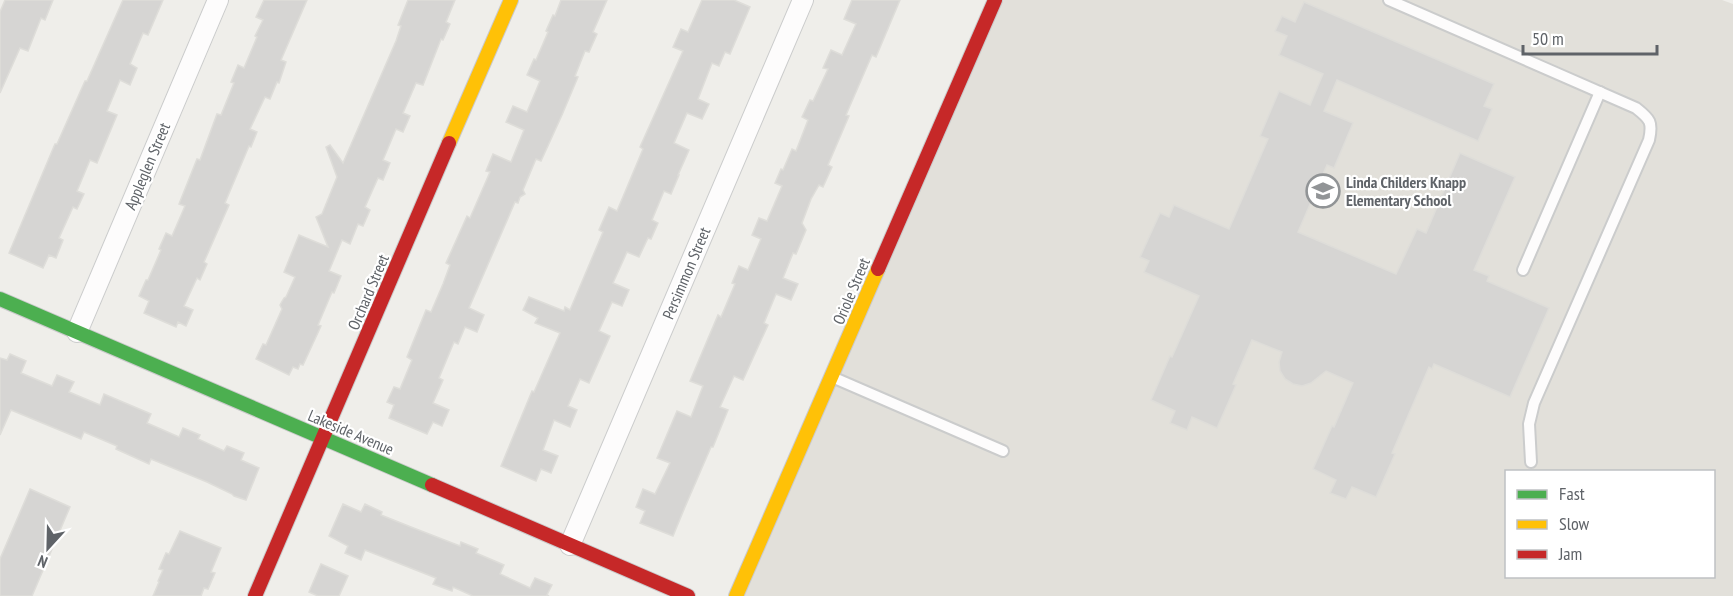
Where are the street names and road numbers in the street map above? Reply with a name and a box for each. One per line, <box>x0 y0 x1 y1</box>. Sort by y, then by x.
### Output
street label: Appleglen Street <box>120 119 175 212</box>
street label: Persimmon Street <box>658 223 715 322</box>
street label: Orchard Street <box>343 251 393 333</box>
street label: Oriole Street <box>828 254 874 327</box>
street label: Lakeside Avenue <box>305 405 397 459</box>

